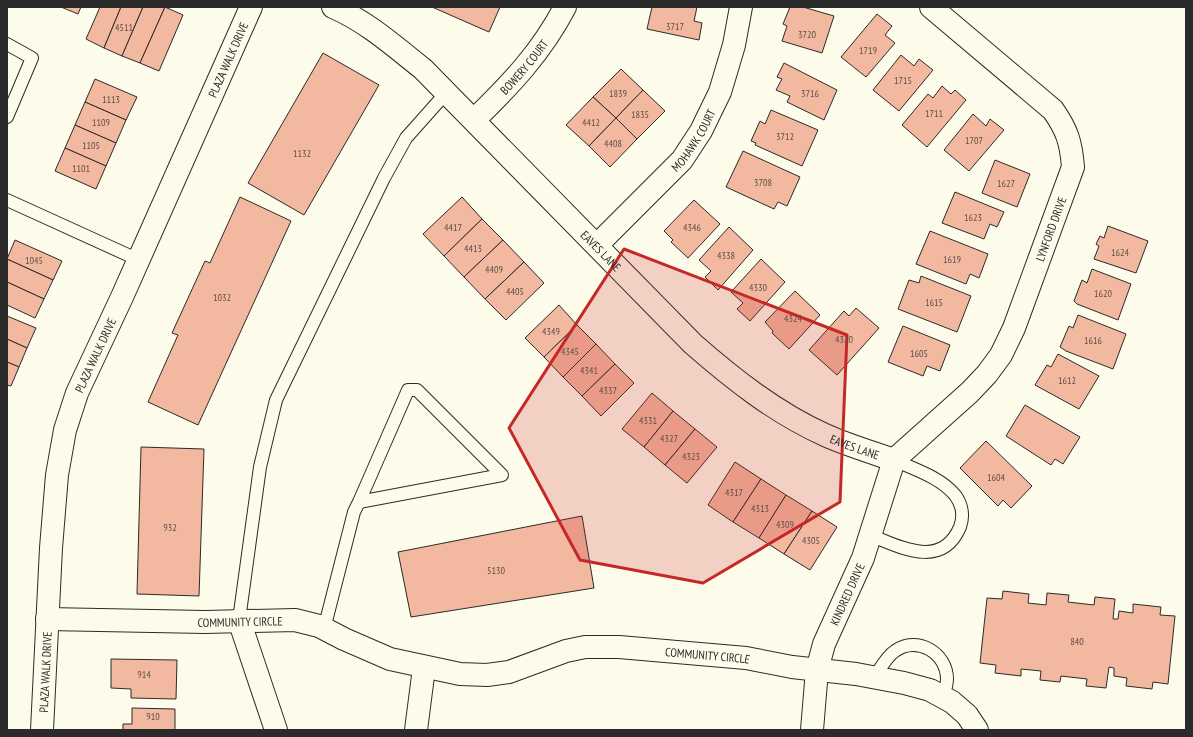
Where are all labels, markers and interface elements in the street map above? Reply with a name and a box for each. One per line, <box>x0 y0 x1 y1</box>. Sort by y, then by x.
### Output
street label: PLAZA WALK DRIVE <box>204 19 251 100</box>
house number: 3717 <box>666 20 684 33</box>
house number: 4511 <box>115 21 133 34</box>
house number: 3720 <box>798 28 817 41</box>
street label: BOWERY COURT <box>497 36 551 97</box>
house number: 1719 <box>859 44 877 57</box>
house number: 1715 <box>894 74 912 87</box>
house number: 1839 <box>609 87 627 100</box>
house number: 3716 <box>801 87 820 100</box>
house number: 1113 <box>102 93 120 106</box>
street label: MOHAWK COURT <box>668 106 718 174</box>
house number: 1711 <box>925 107 943 120</box>
house number: 1835 <box>631 108 649 121</box>
house number: 1109 <box>92 116 110 129</box>
house number: 4412 <box>582 116 600 129</box>
house number: 3712 <box>776 130 794 143</box>
house number: 1707 <box>965 134 983 147</box>
house number: 4408 <box>604 137 622 150</box>
house number: 1105 <box>82 139 100 152</box>
house number: 1132 <box>293 147 311 160</box>
house number: 1101 <box>72 162 90 175</box>
house number: 3708 <box>754 176 772 189</box>
house number: 1627 <box>997 177 1015 190</box>
street label: LYNFORD DRIVE <box>1032 194 1069 263</box>
house number: 1623 <box>964 211 982 224</box>
house number: 4417 <box>444 221 462 234</box>
house number: 4346 <box>683 221 702 234</box>
street label: EAVES LANE <box>578 227 624 274</box>
house number: 4413 <box>464 242 482 255</box>
house number: 1624 <box>1111 246 1130 259</box>
house number: 4338 <box>717 249 735 262</box>
house number: 1619 <box>943 253 961 266</box>
house number: 1045 <box>25 254 43 267</box>
house number: 4409 <box>485 263 503 276</box>
house number: 4330 <box>749 281 768 294</box>
house number: 4405 <box>506 285 524 298</box>
house number: 1620 <box>1094 287 1113 300</box>
house number: 1032 <box>213 291 231 304</box>
house number: 1615 <box>925 296 943 309</box>
house number: 4324 <box>784 312 803 325</box>
street label: PLAZA WALK DRIVE <box>71 315 119 395</box>
house number: 4349 <box>542 325 560 338</box>
house number: 4320 <box>835 333 854 346</box>
house number: 1616 <box>1084 334 1103 347</box>
house number: 4345 <box>561 345 579 358</box>
house number: 1605 <box>910 347 928 360</box>
house number: 4341 <box>580 364 598 377</box>
house number: 1612 <box>1058 374 1076 387</box>
house number: 4337 <box>599 384 617 397</box>
house number: 4331 <box>639 414 657 427</box>
street label: EAVES LANE <box>828 431 881 462</box>
house number: 4327 <box>660 432 678 445</box>
house number: 4323 <box>682 450 700 463</box>
house number: 1604 <box>987 471 1006 484</box>
house number: 4317 <box>725 486 743 499</box>
house number: 4313 <box>751 502 769 515</box>
house number: 4309 <box>776 518 794 531</box>
house number: 932 <box>163 521 177 534</box>
house number: 4305 <box>802 534 820 547</box>
street label: KINDRED DRIVE <box>826 560 867 628</box>
house number: 5130 <box>487 564 506 577</box>
street label: COMMUNITY CIRCLE <box>197 613 283 630</box>
street label: PLAZA WALK DRIVE <box>35 631 54 713</box>
house number: 840 <box>1070 635 1084 648</box>
street label: COMMUNITY CIRCLE <box>665 644 751 666</box>
house number: 914 <box>137 668 151 681</box>
house number: 910 <box>146 710 160 723</box>

